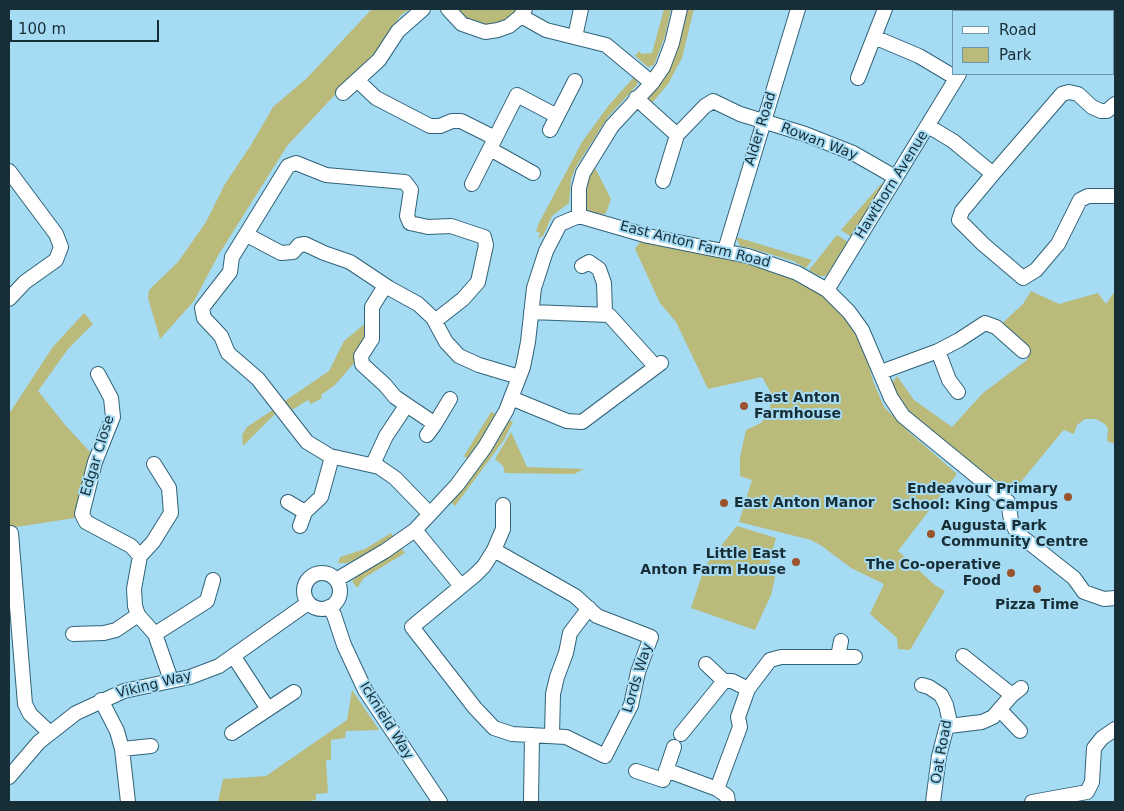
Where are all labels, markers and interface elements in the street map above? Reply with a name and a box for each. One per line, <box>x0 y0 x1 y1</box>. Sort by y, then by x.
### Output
scale bar <box>12 10 161 42</box>
legend <box>952 10 1114 75</box>
text: 100 m <box>18 20 66 38</box>
text: Road <box>999 21 1037 39</box>
text: Park <box>999 46 1031 64</box>
street label: Alder Road <box>742 90 780 168</box>
street label: Rowan Way <box>778 120 860 164</box>
street label: Hawthorn Avenue <box>852 128 932 242</box>
street label: East Anton Farm Road <box>618 218 772 272</box>
place label: East Anton Farmhouse <box>754 390 841 422</box>
marker: East Anton Farmhouse <box>738 400 750 412</box>
street label: Edgar Close <box>78 414 118 498</box>
place label: Endeavour Primary School: King Campus <box>892 481 1058 514</box>
marker: Endeavour Primary School: King Campus <box>1062 491 1074 503</box>
place label: East Anton Manor <box>734 495 875 511</box>
marker: East Anton Manor <box>718 497 730 509</box>
place label: Augusta Park Community Centre <box>941 518 1088 550</box>
marker: Augusta Park Community Centre <box>925 528 937 540</box>
place label: Little East Anton Farm House <box>640 546 786 578</box>
marker: Little East Anton Farm House <box>790 556 802 568</box>
place label: The Co-operative Food <box>866 557 1001 590</box>
marker: The Co-operative Food <box>1005 567 1017 579</box>
marker: Pizza Time <box>1031 583 1043 595</box>
place label: Pizza Time <box>995 597 1079 613</box>
street label: Lords Way <box>619 641 657 715</box>
street label: Viking Way <box>115 668 193 702</box>
street label: Icknield Way <box>355 679 417 763</box>
street label: Oat Road <box>928 719 956 785</box>

